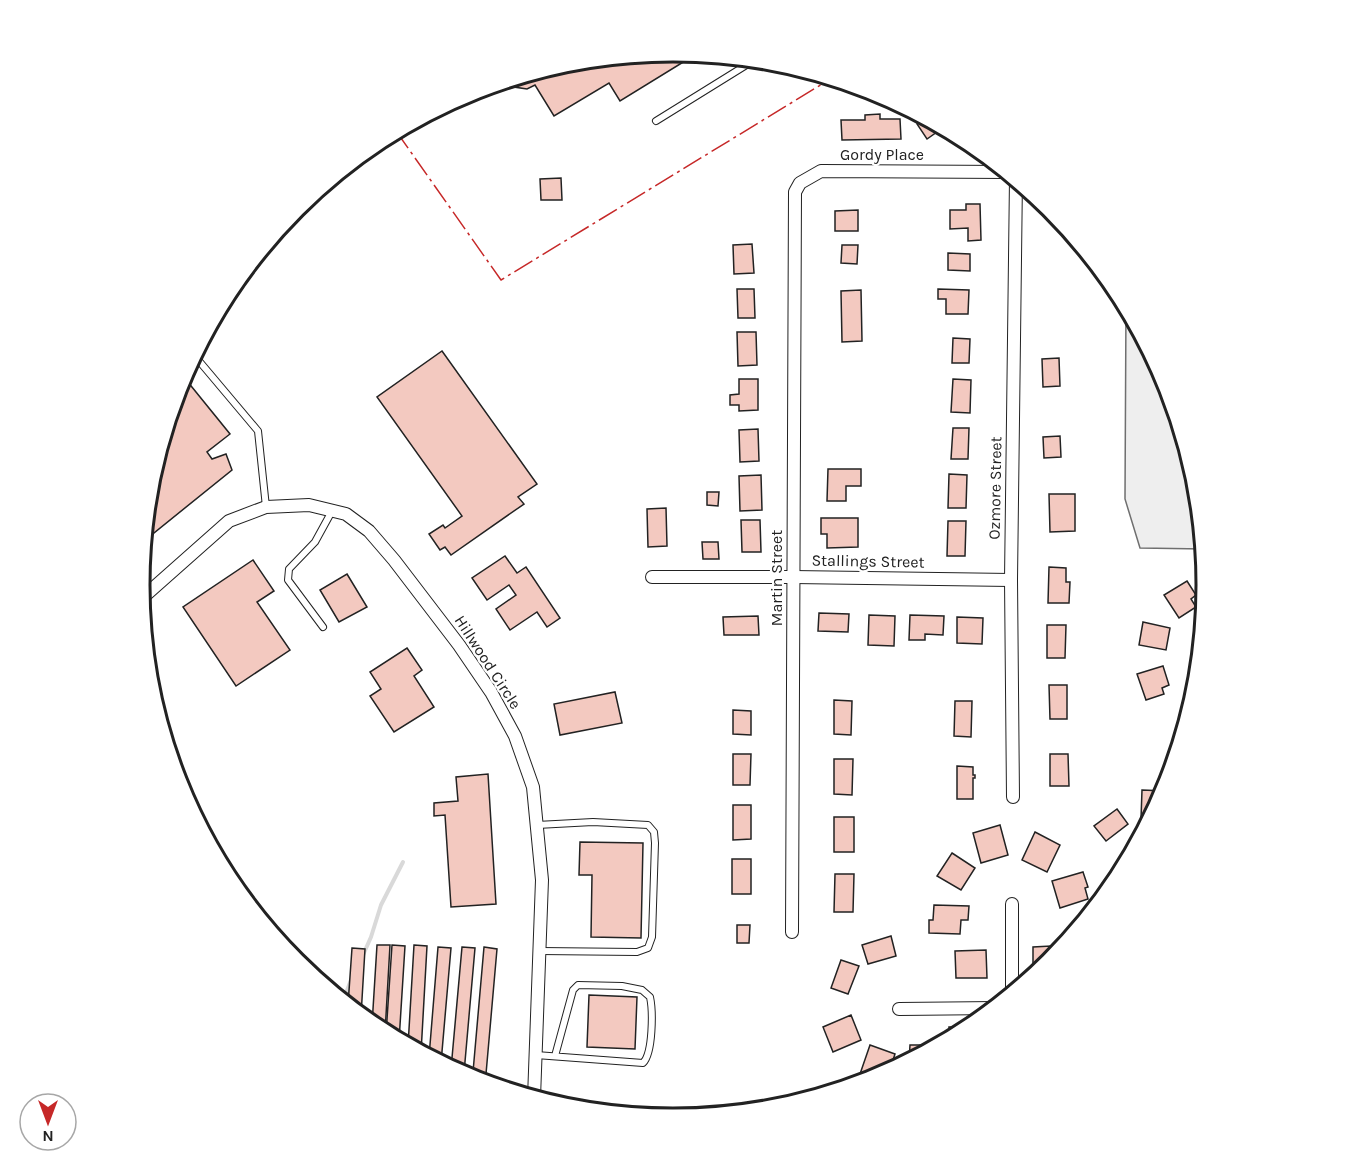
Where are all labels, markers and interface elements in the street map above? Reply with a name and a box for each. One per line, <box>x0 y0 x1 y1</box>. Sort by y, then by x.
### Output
street label: Gordy Place <box>840 145 924 164</box>
street label: Ozmore Street <box>985 436 1005 540</box>
street label: Martin Street <box>767 530 786 626</box>
street label: Stallings Street <box>811 551 925 571</box>
street label: Hillwood Circle <box>451 611 525 713</box>
north arrow <box>18 1092 78 1152</box>
text: N <box>42 1127 54 1146</box>

